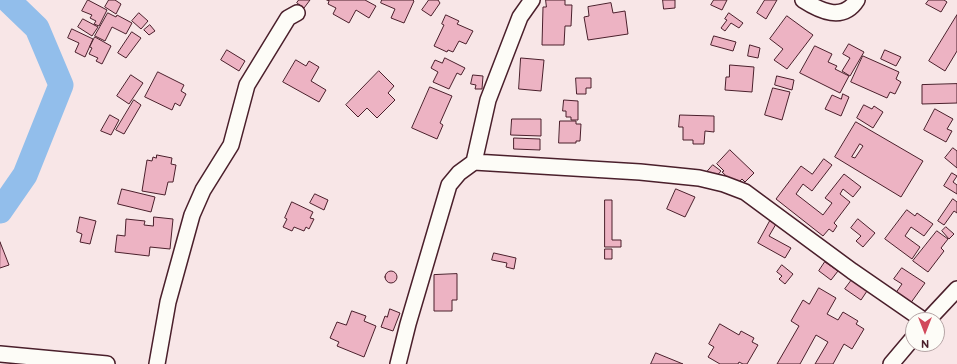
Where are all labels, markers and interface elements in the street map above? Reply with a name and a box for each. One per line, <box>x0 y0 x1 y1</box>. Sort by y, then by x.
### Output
north arrow <box>905 312 945 352</box>
text: N <box>921 337 929 350</box>

